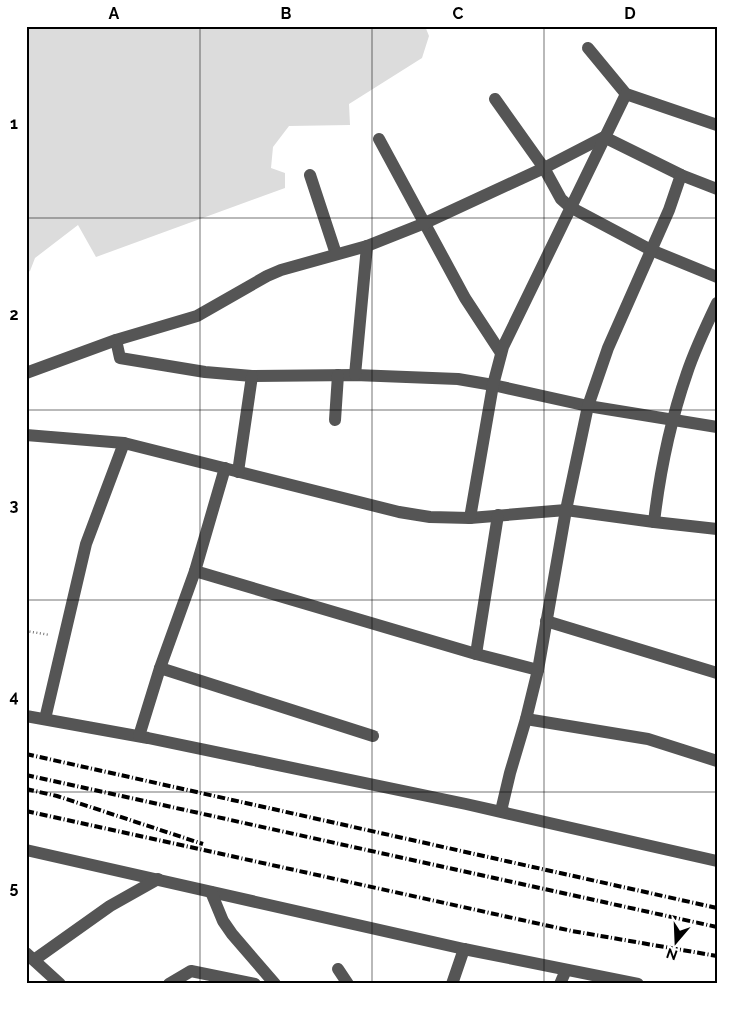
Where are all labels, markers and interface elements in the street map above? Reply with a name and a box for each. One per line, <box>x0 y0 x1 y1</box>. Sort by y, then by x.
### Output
text: A <box>109 4 120 23</box>
text: B <box>281 4 292 23</box>
text: C <box>453 4 464 23</box>
text: D <box>624 4 636 23</box>
text: 1 <box>10 114 18 133</box>
text: 2 <box>9 305 19 324</box>
text: 3 <box>10 496 19 515</box>
text: 4 <box>9 687 19 706</box>
text: 5 <box>10 878 19 897</box>
north arrow <box>650 918 700 968</box>
text: N <box>664 945 679 964</box>

